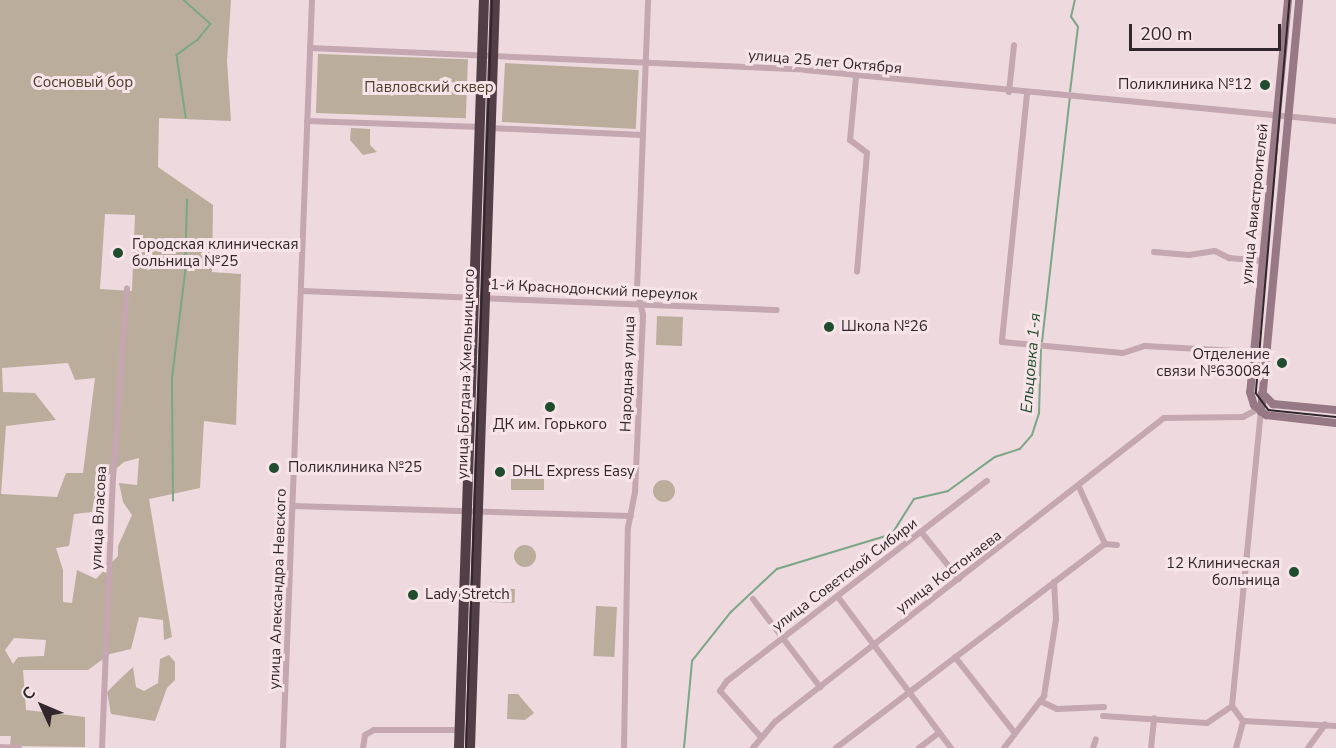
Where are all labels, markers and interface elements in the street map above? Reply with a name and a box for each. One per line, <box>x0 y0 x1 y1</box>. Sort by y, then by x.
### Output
scale bar <box>1132 12 1284 50</box>
text: 200 m <box>1140 22 1192 46</box>
street label: улица 25 лет Октября <box>747 46 903 78</box>
park label: Сосновый бор <box>33 74 133 92</box>
place label: Поликлиника №12 <box>1118 76 1252 94</box>
marker: Поликлиника №12 <box>1256 76 1274 94</box>
park label: Павловский сквер <box>364 79 494 97</box>
street label: улица Авиастроителей <box>1238 123 1272 285</box>
place label: Городская клиническая больница №25 <box>132 235 298 270</box>
marker: Городская клиническая больница №25 <box>109 244 127 262</box>
street label: улица Богдана Хмельницкого <box>453 268 479 480</box>
street label: 1-й Краснодонский переулок <box>490 276 698 304</box>
water label: Ельцовка 1-я <box>1017 312 1045 414</box>
street label: Народная улица <box>617 316 639 432</box>
place label: Школа №26 <box>841 318 928 336</box>
marker: Школа №26 <box>822 320 836 334</box>
place label: Отделение связи №630084 <box>1156 345 1270 380</box>
marker: Отделение связи №630084 <box>1275 356 1289 370</box>
marker: ДК им. Горького <box>543 400 557 414</box>
place label: ДК им. Горького <box>493 416 607 434</box>
marker: Поликлиника №25 <box>265 459 283 477</box>
place label: Поликлиника №25 <box>288 459 422 477</box>
place label: DHL Express Easy <box>512 463 635 481</box>
street label: улица Власова <box>87 465 111 571</box>
marker: DHL Express Easy <box>493 465 507 479</box>
street label: улица Александра Невского <box>265 488 291 690</box>
street label: улица Советской Сибири <box>769 515 921 635</box>
street label: улица Костонаева <box>893 527 1005 617</box>
place label: 12 Клиническая больница <box>1166 554 1280 589</box>
marker: 12 Клиническая больница <box>1285 563 1303 581</box>
place label: Lady Stretch <box>425 586 510 604</box>
marker: Lady Stretch <box>406 588 420 602</box>
north arrow <box>12 676 72 736</box>
text: С <box>17 682 41 705</box>

